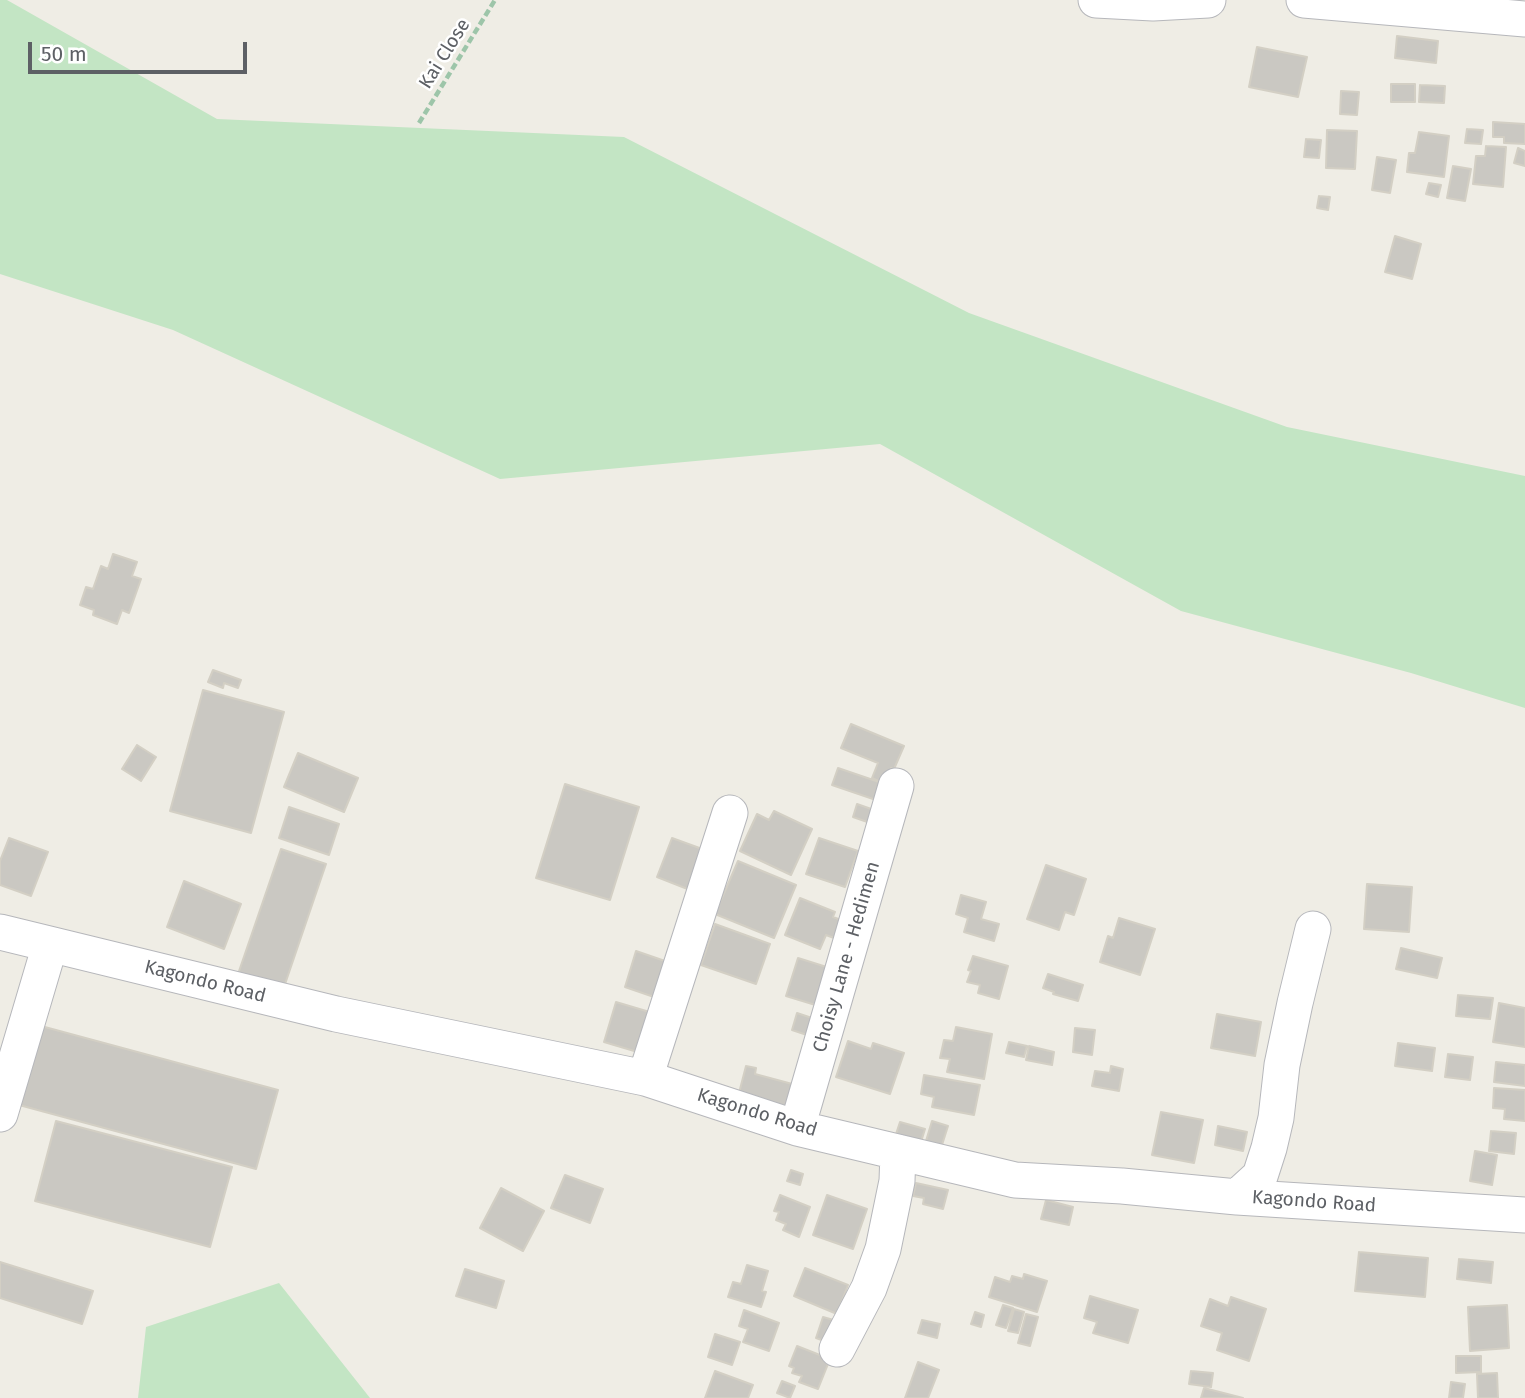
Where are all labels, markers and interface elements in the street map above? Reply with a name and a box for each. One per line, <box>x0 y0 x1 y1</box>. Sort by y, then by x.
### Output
street label: Kai Close <box>415 15 475 93</box>
scale bar <box>32 28 250 72</box>
text: 50 m <box>41 41 87 67</box>
street label: Choisy Lane - Hedimen <box>809 859 885 1055</box>
street label: Kagondo Road <box>142 956 268 1008</box>
street label: Kagondo Road <box>694 1084 820 1142</box>
street label: Kagondo Road <box>1251 1186 1377 1218</box>

